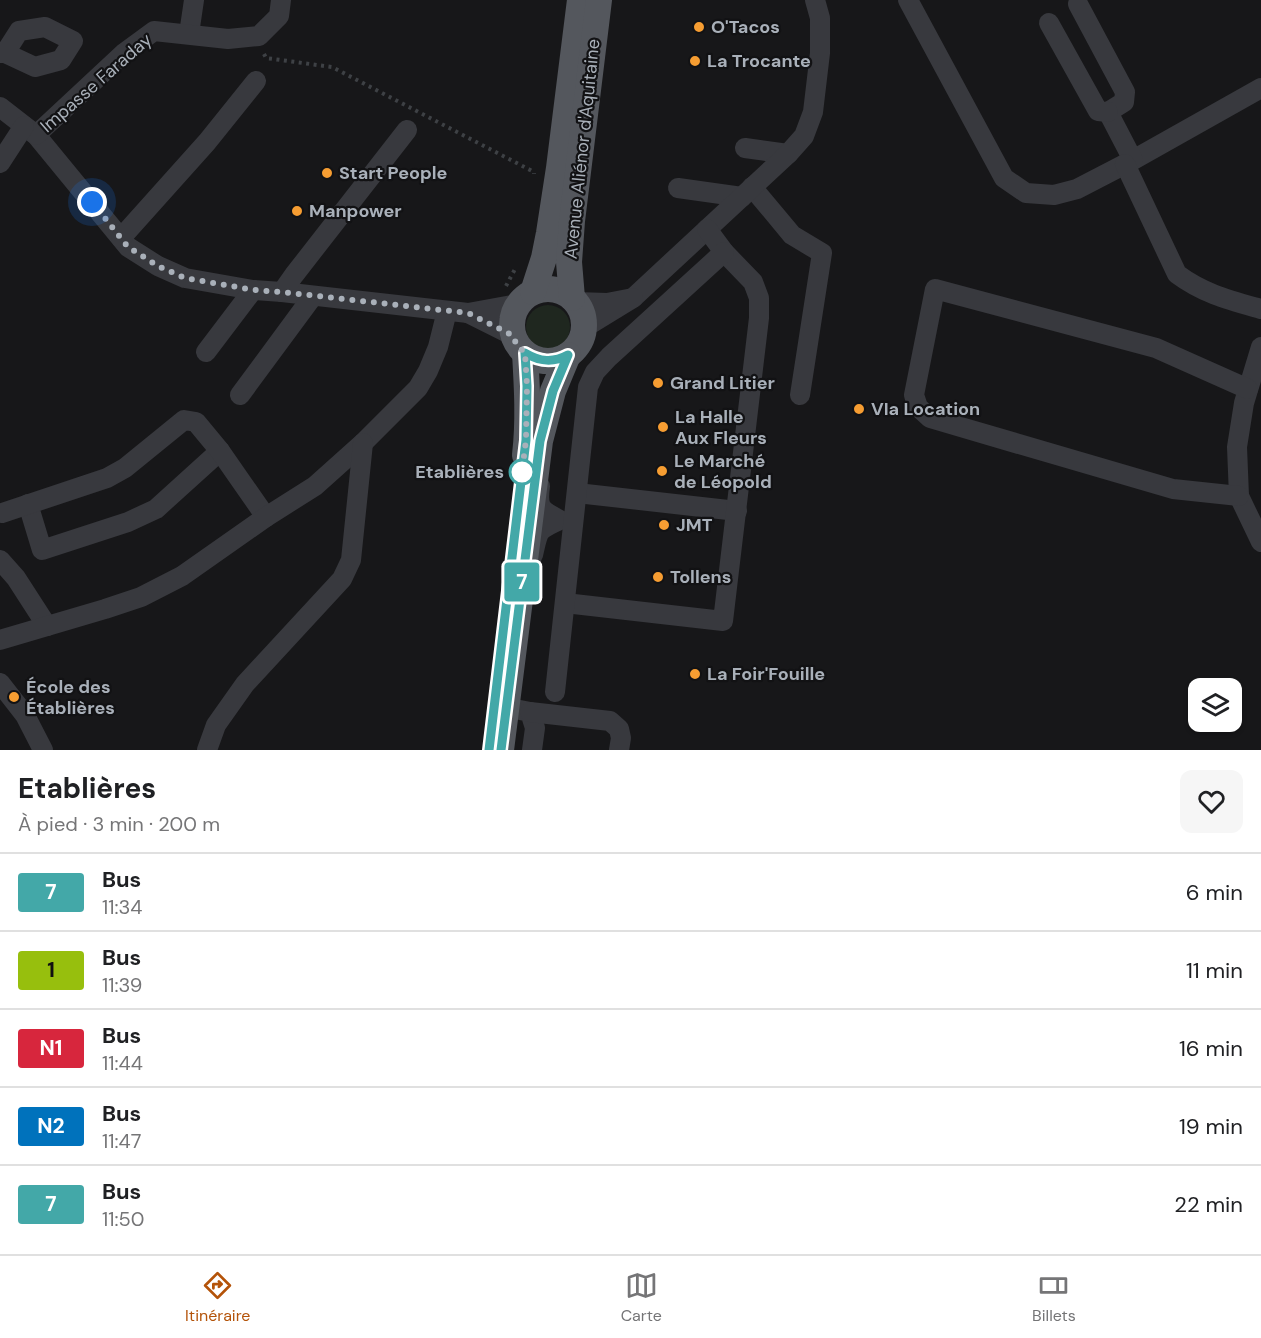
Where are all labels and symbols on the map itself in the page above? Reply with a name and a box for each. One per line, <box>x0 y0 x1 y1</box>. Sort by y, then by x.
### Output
place label: O'Tacos <box>711 15 780 39</box>
marker: O'Tacos <box>692 20 706 34</box>
street label: Impasse Faraday <box>35 28 157 138</box>
street label: Avenue Aliénor d'Aquitaine <box>559 38 605 260</box>
place label: La Trocante <box>707 49 811 73</box>
marker: La Trocante <box>688 54 702 68</box>
place label: Start People <box>339 161 448 185</box>
marker: Start People <box>320 166 334 180</box>
your location <box>77 187 107 217</box>
place label: Manpower <box>309 199 402 223</box>
marker: Manpower <box>290 204 304 218</box>
place label: Grand Litier <box>670 371 775 395</box>
marker: Grand Litier <box>651 376 665 390</box>
place label: VIa Location <box>871 397 980 421</box>
marker: VIa Location <box>852 402 866 416</box>
place label: La Halle Aux Fleurs <box>675 405 767 450</box>
marker: La Halle Aux Fleurs <box>656 420 670 434</box>
place label: Le Marché de Léopold <box>674 449 772 494</box>
marker: Etablières <box>509 459 535 485</box>
place label: Etablières <box>415 460 504 484</box>
marker: Le Marché de Léopold <box>655 464 669 478</box>
place label: JMT <box>676 513 713 537</box>
marker: JMT <box>657 518 671 532</box>
line badge: 7 <box>502 562 542 602</box>
place label: Tollens <box>670 565 731 589</box>
marker: Tollens <box>651 570 665 584</box>
place label: La Foir'Fouille <box>707 662 825 686</box>
marker: La Foir'Fouille <box>688 667 702 681</box>
place label: École des Établières <box>26 675 115 720</box>
marker: École des Établières <box>7 690 21 704</box>

